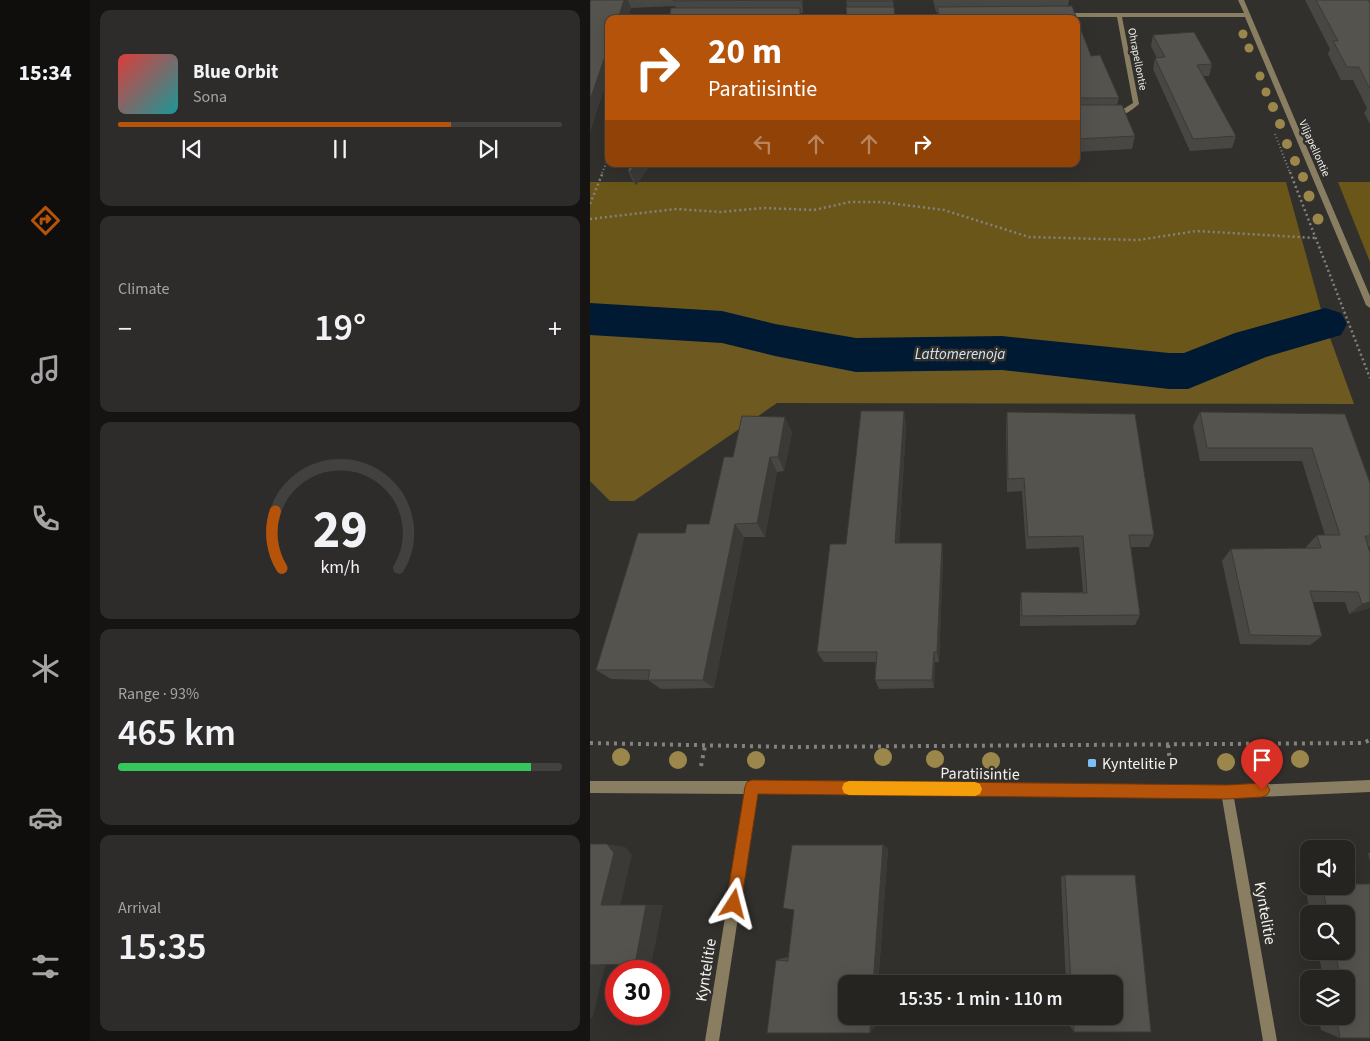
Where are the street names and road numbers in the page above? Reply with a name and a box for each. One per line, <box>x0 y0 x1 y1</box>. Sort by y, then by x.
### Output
street label: Ohrapellontie <box>1124 27 1151 92</box>
street label: Viljapellontie <box>1295 117 1334 179</box>
street label: Paratiisintie <box>940 762 1020 786</box>
street label: Kyntelitie <box>1249 880 1281 946</box>
street label: Kyntelitie <box>690 937 722 1003</box>

